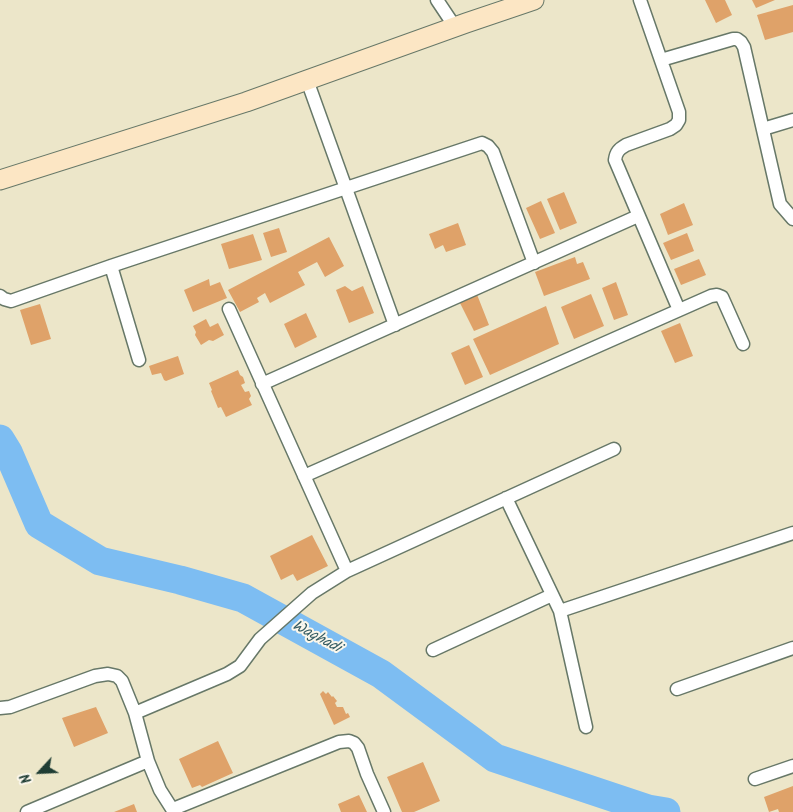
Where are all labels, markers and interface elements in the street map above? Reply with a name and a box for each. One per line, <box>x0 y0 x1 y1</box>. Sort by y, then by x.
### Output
water label: Waghadi <box>289 618 343 658</box>
north arrow <box>15 747 65 797</box>
text: N <box>15 770 38 787</box>

